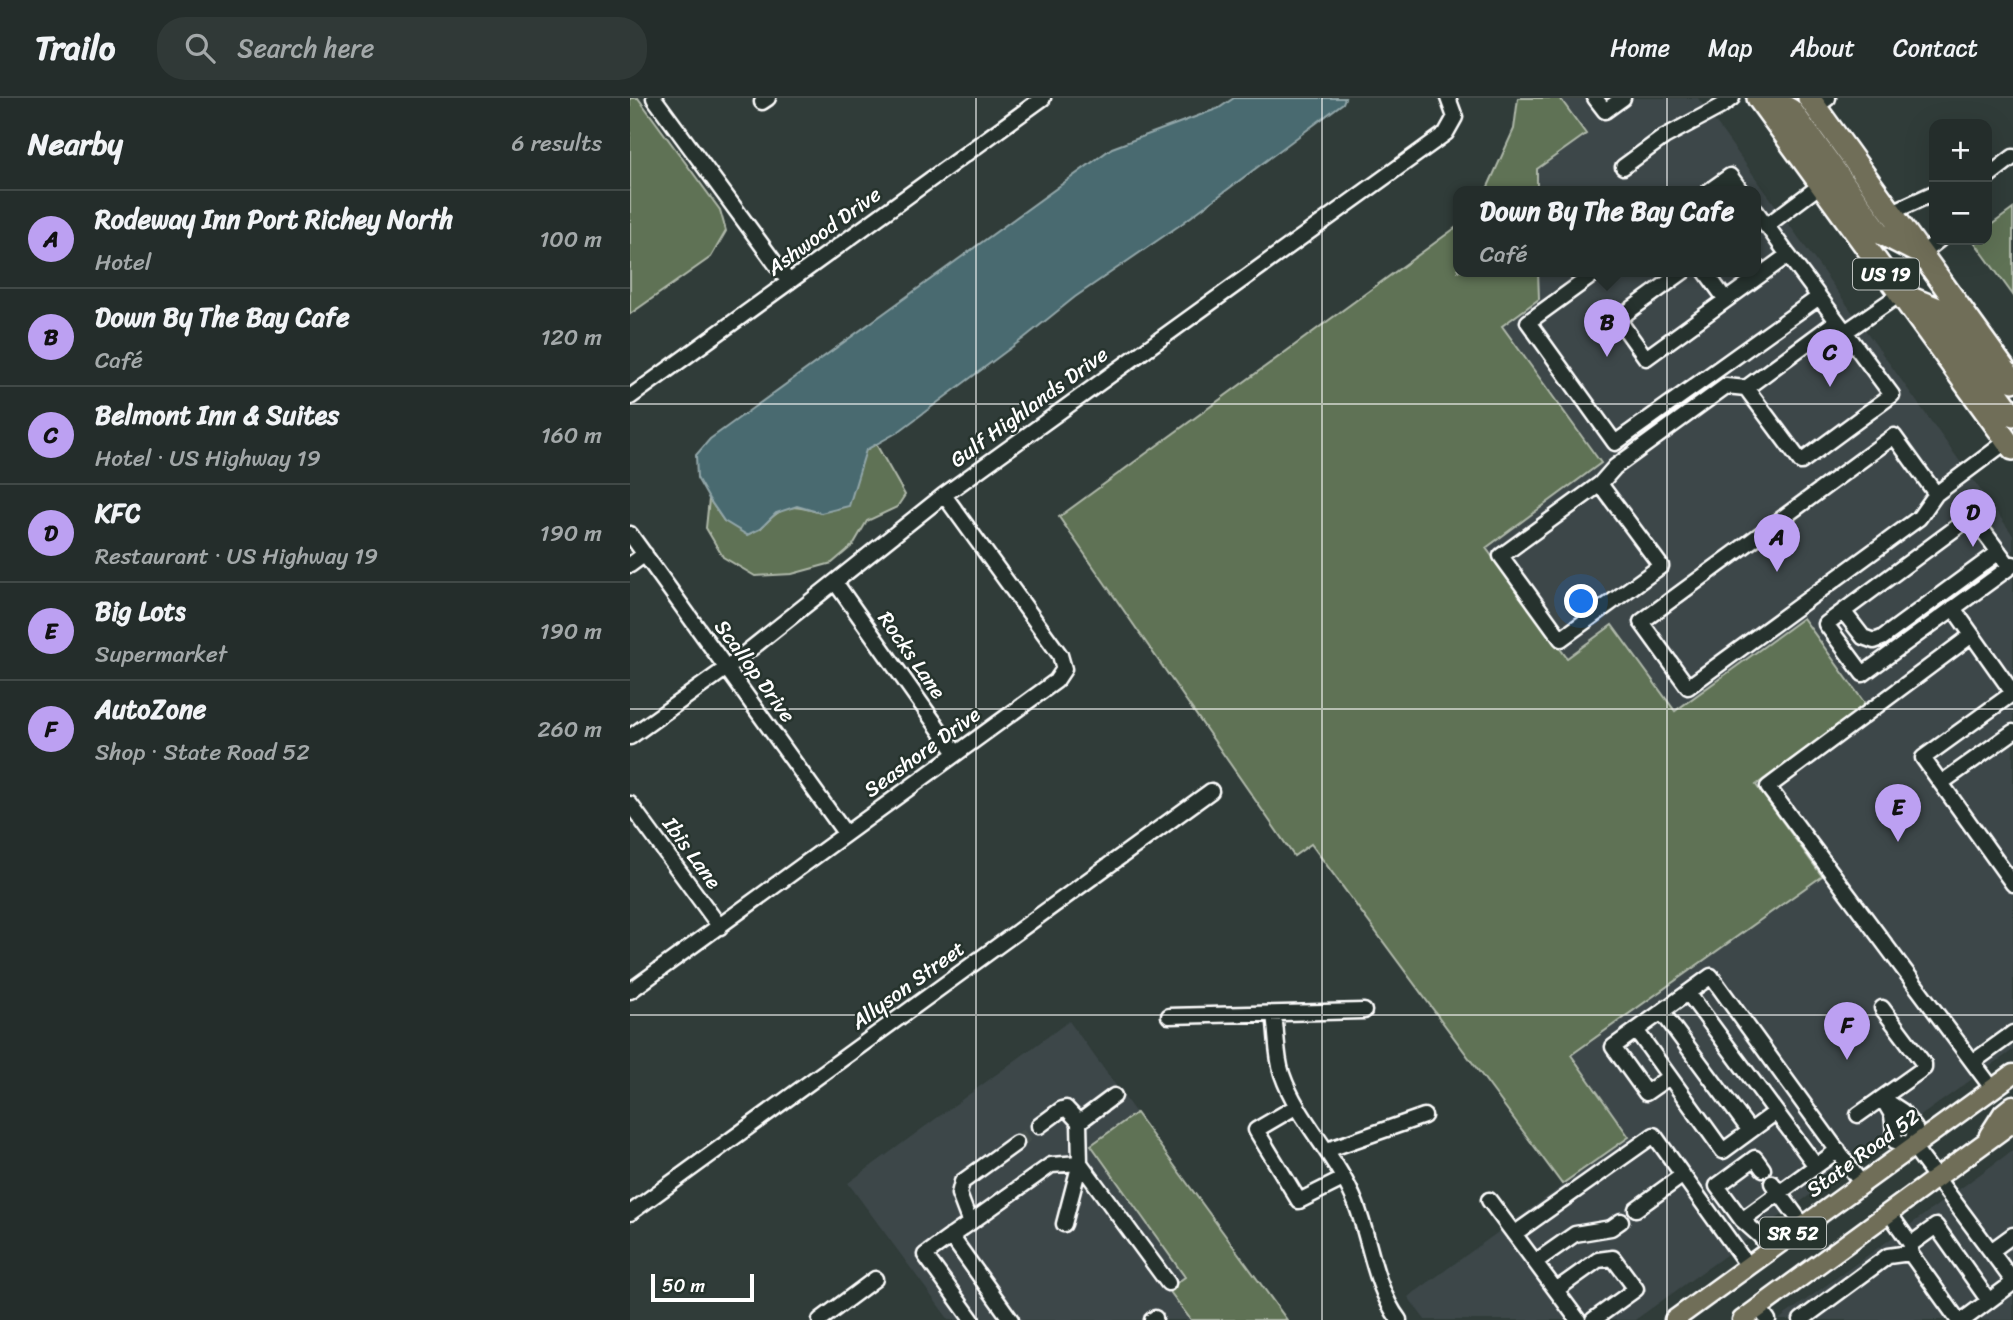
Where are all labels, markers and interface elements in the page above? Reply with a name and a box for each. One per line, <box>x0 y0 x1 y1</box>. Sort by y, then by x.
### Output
search box <box>157 17 647 80</box>
text: Trailo <box>35 19 115 77</box>
text: Search here <box>237 25 374 71</box>
text: Home <box>1610 27 1670 69</box>
text: Map <box>1708 27 1752 69</box>
text: About <box>1790 27 1855 69</box>
text: Contact <box>1893 27 1978 69</box>
icon: search <box>181 29 219 67</box>
text: Nearby <box>28 117 123 171</box>
map controls <box>1929 119 1992 245</box>
button: + <box>1929 119 1992 182</box>
text: 6 results <box>512 123 602 164</box>
street label: Ashwood Drive <box>758 176 890 286</box>
button: − <box>1929 182 1992 245</box>
popup <box>1453 186 1761 277</box>
text: Down By The Bay Cafe <box>1480 188 1734 234</box>
text: Rodeway Inn Port Richey North <box>95 196 453 242</box>
text: A <box>43 219 59 260</box>
text: 100 m <box>539 219 602 260</box>
text: Café <box>1480 234 1528 275</box>
text: Hotel <box>95 242 151 283</box>
road number: US 19 <box>1853 258 1919 290</box>
text: Down By The Bay Cafe <box>95 294 350 340</box>
pin: B <box>1584 299 1630 357</box>
text: B <box>44 317 58 358</box>
text: 120 m <box>541 317 602 358</box>
pin: C <box>1807 329 1853 387</box>
street label: Gulf Highlands Drive <box>941 336 1117 478</box>
text: Café <box>95 340 143 381</box>
text: Belmont Inn & Suites <box>95 392 339 438</box>
text: C <box>44 415 58 456</box>
text: 160 m <box>541 415 602 456</box>
text: Hotel · US Highway 19 <box>95 438 321 479</box>
pin: D <box>1950 489 1996 547</box>
text: KFC <box>95 490 141 536</box>
text: D <box>44 513 58 554</box>
text: 190 m <box>540 513 602 554</box>
pin: A <box>1754 514 1800 572</box>
text: Restaurant · US Highway 19 <box>95 536 378 577</box>
your location <box>1564 584 1598 618</box>
text: Big Lots <box>95 588 186 634</box>
street label: Rocks Lane <box>868 603 956 707</box>
text: E <box>45 611 57 652</box>
text: 190 m <box>540 611 602 652</box>
street label: Scallop Drive <box>704 611 806 731</box>
text: Supermarket <box>95 634 227 675</box>
text: AutoZone <box>95 686 206 732</box>
street label: Seashore Drive <box>855 696 989 808</box>
text: F <box>45 709 57 750</box>
text: 260 m <box>537 709 602 750</box>
text: Shop · State Road 52 <box>95 732 310 773</box>
pin: E <box>1875 784 1921 842</box>
street label: Ibis Lane <box>652 808 732 898</box>
street label: Allyson Street <box>842 930 973 1040</box>
pin: F <box>1824 1002 1870 1060</box>
street label: State Road 52 <box>1798 1098 1928 1208</box>
road number: SR 52 <box>1760 1218 1826 1248</box>
text: 50 m <box>662 1269 705 1302</box>
scale bar <box>651 1271 754 1303</box>

